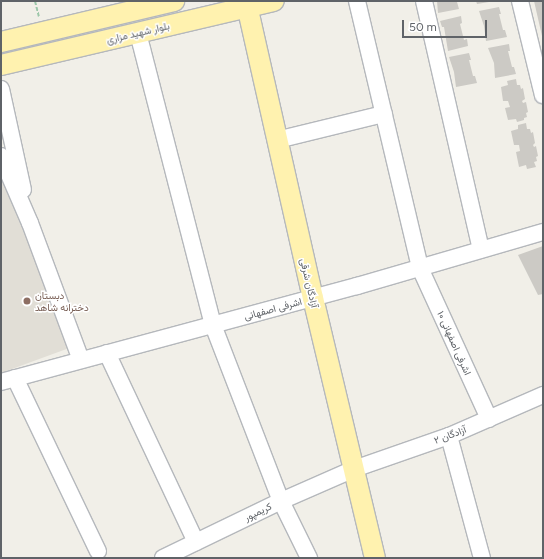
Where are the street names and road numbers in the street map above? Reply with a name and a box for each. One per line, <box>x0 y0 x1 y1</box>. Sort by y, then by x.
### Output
street label: بلوار شهید مزاری <box>105 20 171 46</box>
street label: آزادگان شرقی <box>297 257 321 309</box>
street label: اشرفی اصفهانی <box>243 296 303 322</box>
street label: اشرفی اصفهانی ۱۰ <box>434 309 474 377</box>
street label: آزادگان ۲ <box>432 423 468 447</box>
street label: کریمپور <box>242 500 274 524</box>

